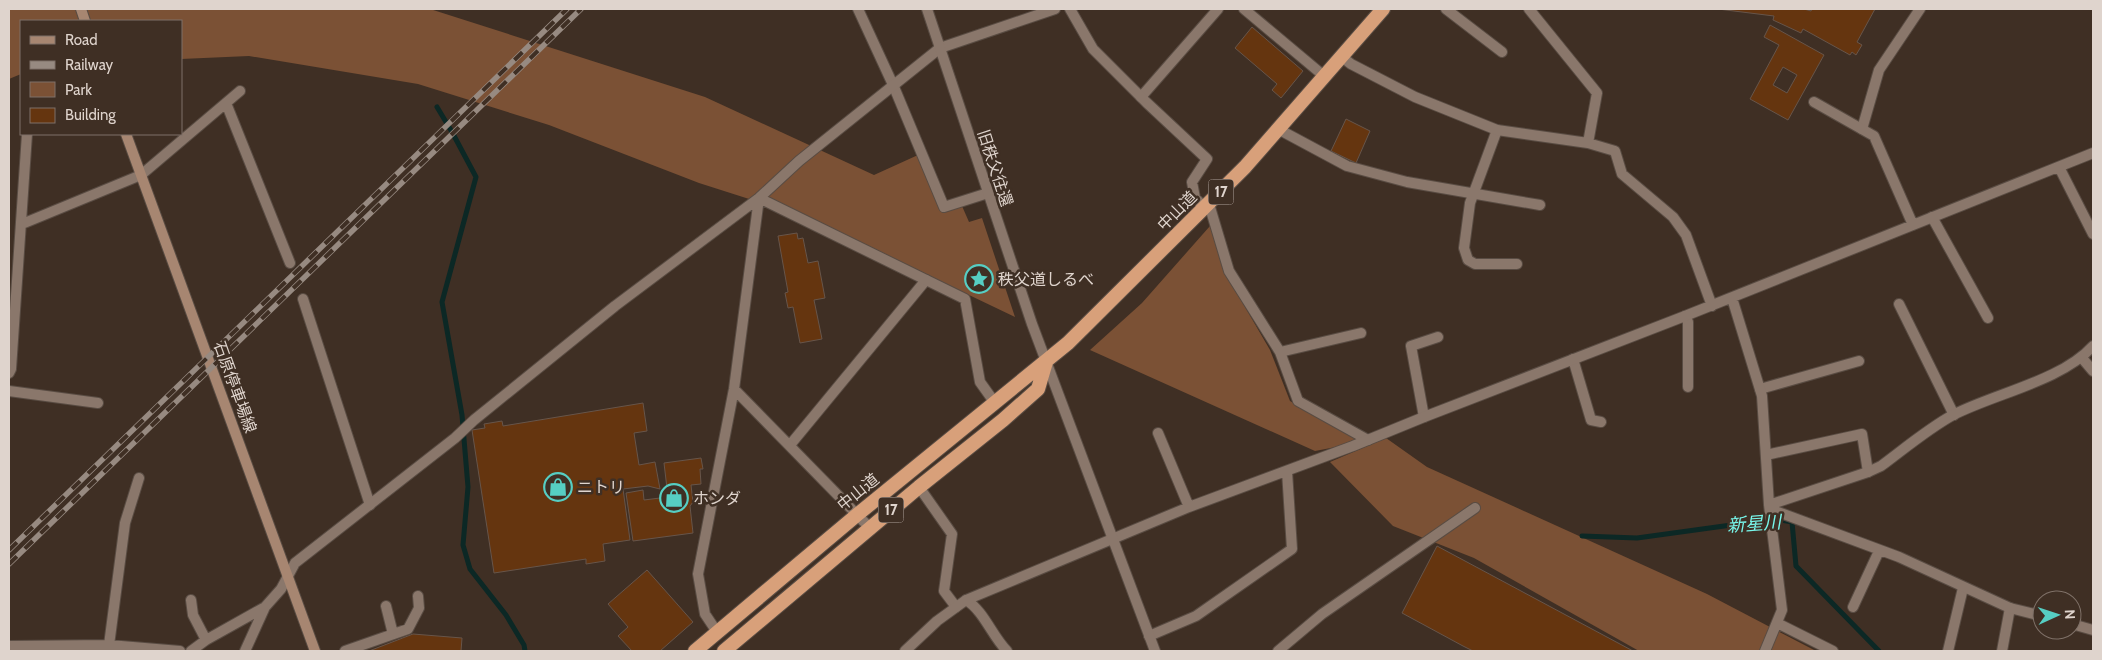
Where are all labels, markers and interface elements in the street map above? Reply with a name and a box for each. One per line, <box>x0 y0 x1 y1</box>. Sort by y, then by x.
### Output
legend <box>20 20 182 135</box>
text: Road <box>65 31 98 49</box>
text: Railway <box>65 56 114 74</box>
text: Park <box>65 81 92 99</box>
text: Building <box>65 106 116 124</box>
street label: 旧秩父往還 <box>974 127 1016 209</box>
road number: 17 <box>1208 180 1234 204</box>
street label: 中山道 <box>1153 187 1201 235</box>
place icon: 秩父道しるべ <box>964 264 994 294</box>
place label: 秩父道しるべ <box>998 270 1094 289</box>
street label: 石原停車場線 <box>210 339 260 435</box>
street label: 中山道 <box>833 470 883 514</box>
shop icon: ニトリ <box>543 472 573 502</box>
place label: ニトリ <box>577 478 625 497</box>
shop icon: ホンダ <box>659 483 689 513</box>
place label: ホンダ <box>693 489 741 508</box>
road number: 17 <box>878 498 904 522</box>
water label: 新星川 <box>1726 511 1784 537</box>
north arrow <box>2032 590 2082 640</box>
text: N <box>2061 609 2079 620</box>

